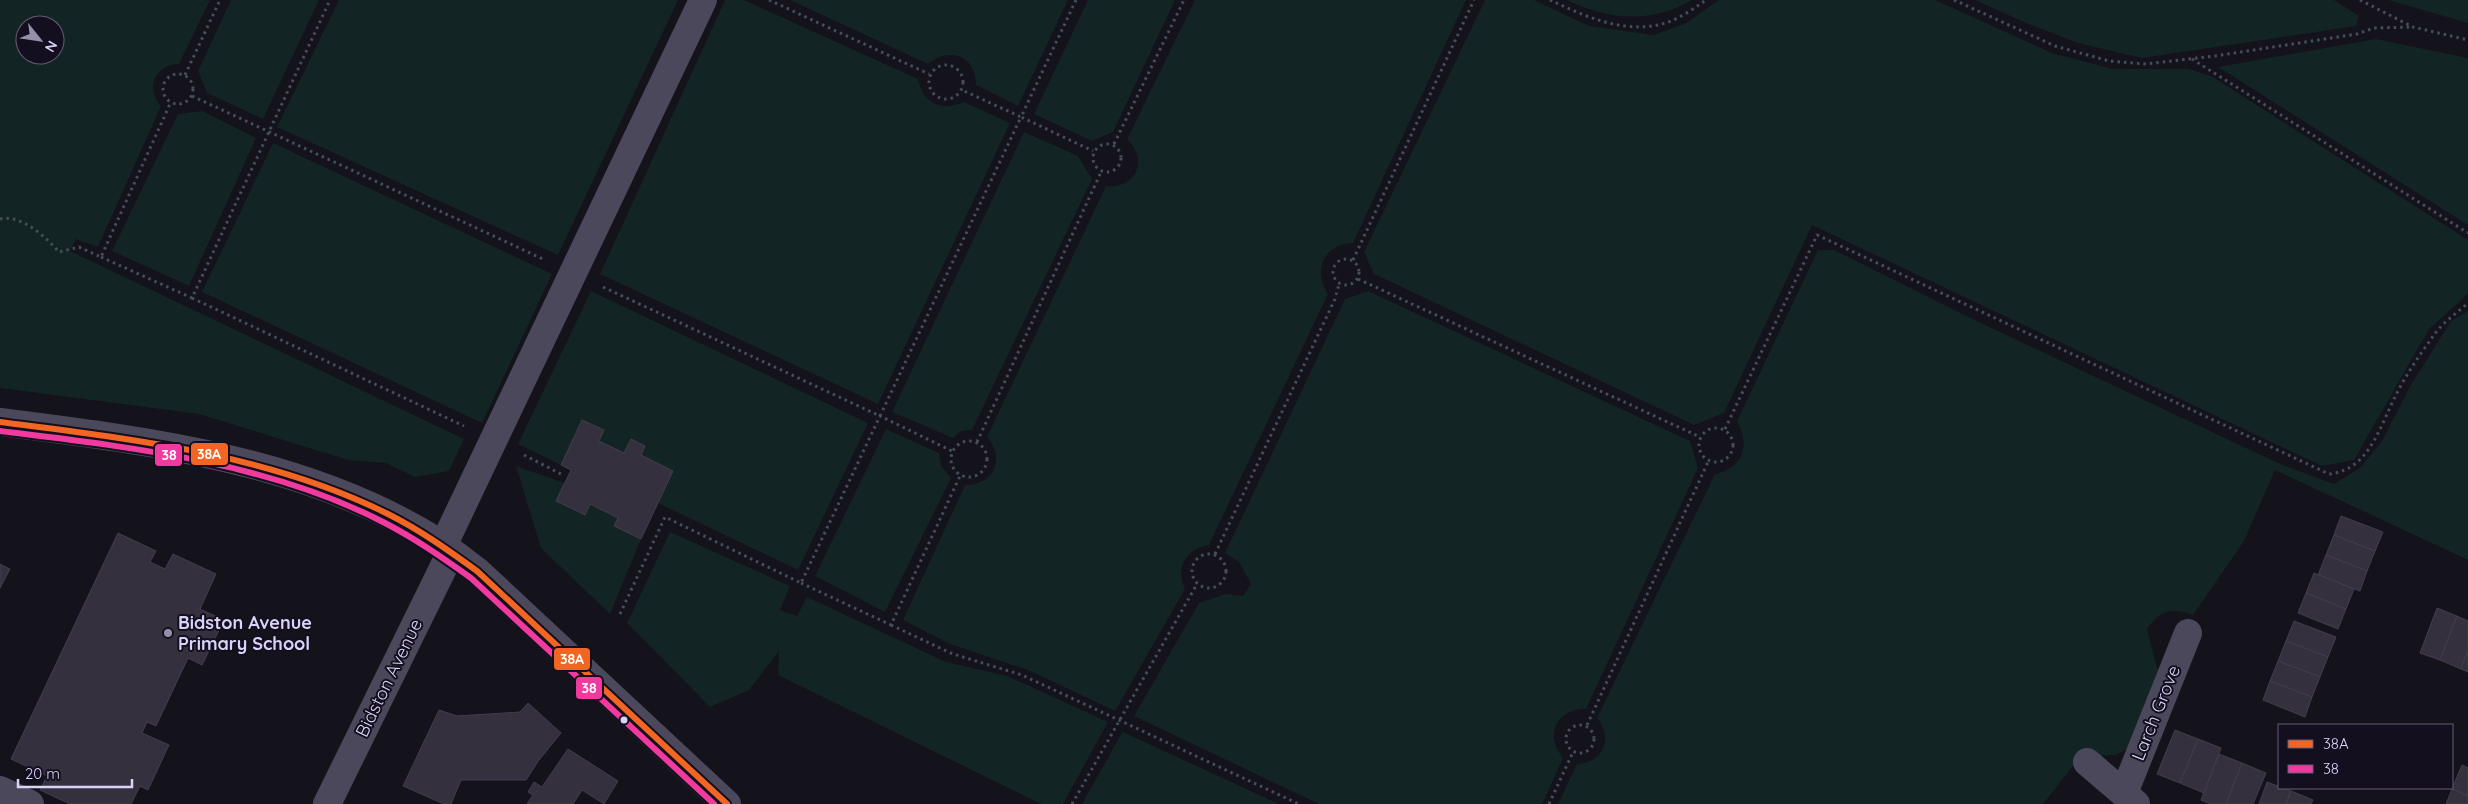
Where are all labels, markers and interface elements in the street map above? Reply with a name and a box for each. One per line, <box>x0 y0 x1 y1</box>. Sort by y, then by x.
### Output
north arrow <box>15 15 65 65</box>
text: N <box>41 38 62 55</box>
line badge: 38A <box>190 442 229 466</box>
line badge: 38 <box>154 443 183 467</box>
text: 38A <box>197 445 221 463</box>
text: 38 <box>161 446 177 464</box>
place label: Bidston Avenue Primary School <box>178 611 312 655</box>
street label: Bidston Avenue <box>350 615 427 741</box>
marker: Bidston Avenue Primary School <box>162 627 174 639</box>
line badge: 38A <box>553 647 591 671</box>
text: 38A <box>560 650 584 668</box>
street label: Larch Grove <box>2126 662 2185 764</box>
line badge: 38 <box>575 676 603 700</box>
text: 38 <box>581 679 597 697</box>
unlabelled marker <box>619 715 629 725</box>
legend <box>2278 724 2453 789</box>
text: 38A <box>2323 734 2349 753</box>
scale bar <box>18 756 131 788</box>
text: 38 <box>2323 759 2339 778</box>
text: 20 m <box>25 764 60 783</box>

